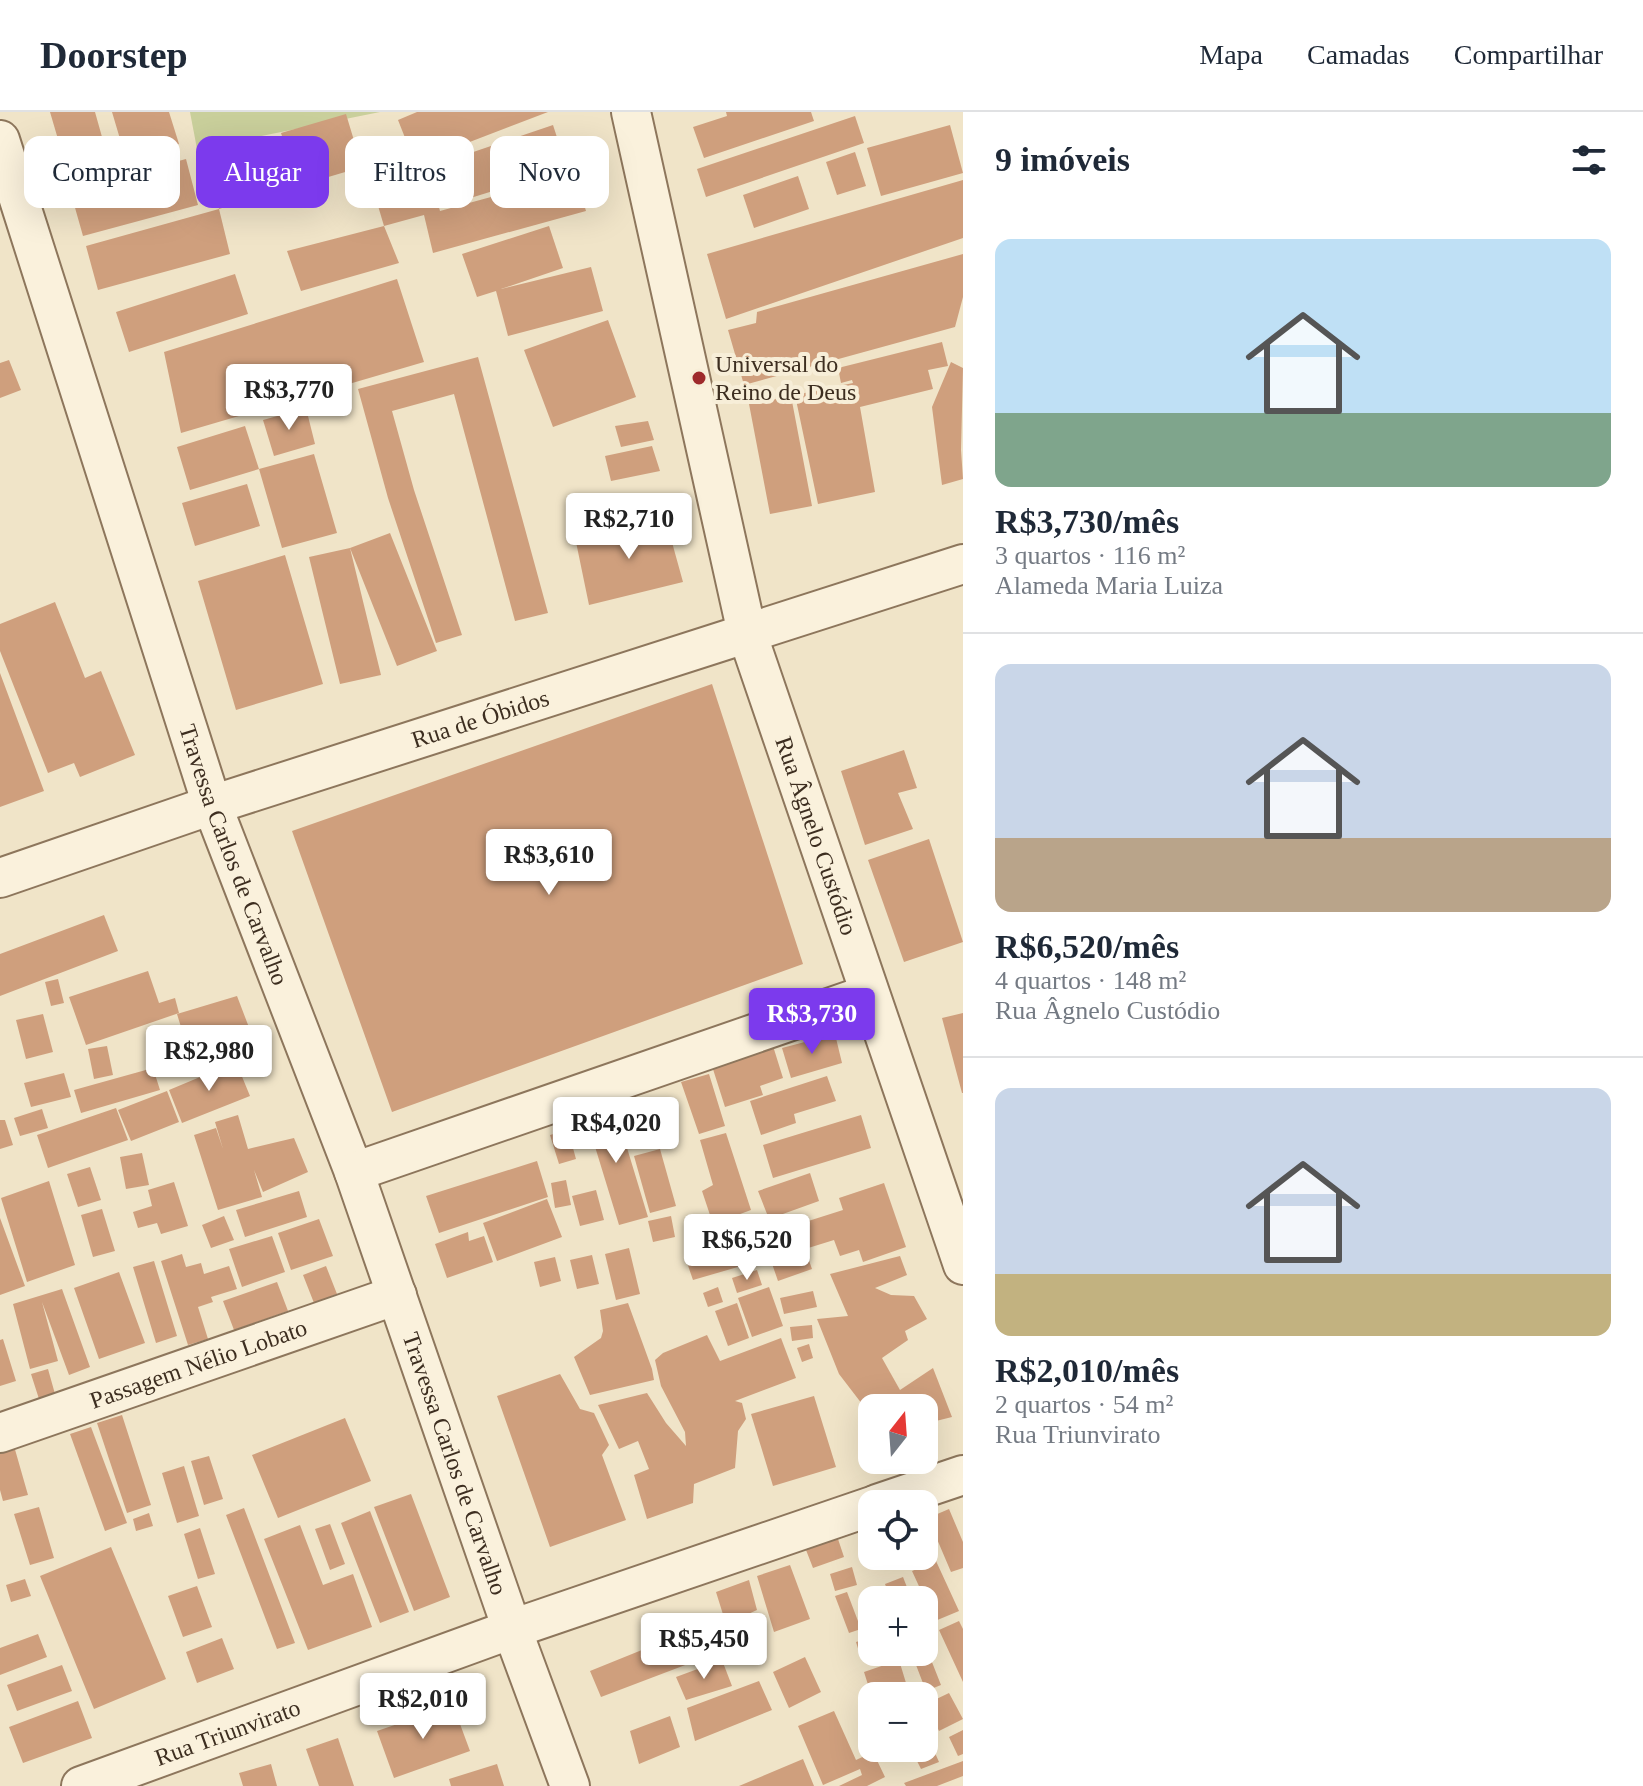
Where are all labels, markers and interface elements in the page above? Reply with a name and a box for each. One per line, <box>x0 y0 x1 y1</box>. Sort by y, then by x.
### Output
text: Doorstep <box>40 34 188 76</box>
text: Mapa <box>1199 39 1263 70</box>
text: Camadas <box>1307 39 1410 70</box>
text: Compartilhar <box>1454 39 1603 70</box>
chip: Comprar <box>24 136 180 208</box>
chip: Alugar <box>196 136 329 208</box>
chip: Filtros <box>345 136 474 208</box>
chip: Novo <box>490 136 609 208</box>
icon: filters <box>1567 138 1611 182</box>
text: 9 imóveis <box>995 141 1130 178</box>
icon: home <box>1231 291 1375 435</box>
place label: Universal do Reino de Deus <box>715 351 856 405</box>
pin: R$3,770 <box>215 364 363 432</box>
marker: Universal do Reino de Deus <box>690 369 708 387</box>
text: R$3,770 <box>244 375 334 404</box>
pin: R$2,710 <box>555 493 703 561</box>
text: R$3,730/mês <box>995 503 1179 540</box>
text: R$2,710 <box>584 504 674 533</box>
text: 3 quartos · 116 m² <box>995 541 1185 570</box>
text: Alameda Maria Luiza <box>995 571 1223 600</box>
street label: Rua de Óbidos <box>408 685 552 753</box>
icon: home <box>1231 716 1375 860</box>
street label: Travessa Carlos de Carvalho <box>174 721 293 989</box>
street label: Rua Âgnelo Custódio <box>770 733 862 938</box>
pin: R$3,610 <box>475 829 623 897</box>
text: R$3,610 <box>504 840 594 869</box>
text: R$6,520/mês <box>995 928 1179 965</box>
text: 4 quartos · 148 m² <box>995 966 1186 995</box>
pin: R$3,730 <box>738 988 886 1056</box>
text: Rua Âgnelo Custódio <box>995 996 1220 1025</box>
text: R$3,730 <box>767 999 857 1028</box>
pin: R$2,980 <box>135 1025 283 1093</box>
text: R$2,980 <box>164 1036 254 1065</box>
pin: R$4,020 <box>542 1097 690 1165</box>
text: R$4,020 <box>571 1108 661 1137</box>
icon: home <box>1231 1140 1375 1284</box>
pin: R$6,520 <box>673 1214 821 1282</box>
text: R$6,520 <box>702 1225 792 1254</box>
street label: Passagem Nélio Lobato <box>86 1314 310 1414</box>
street label: Travessa Carlos de Carvalho <box>397 1329 512 1598</box>
text: R$2,010/mês <box>995 1352 1179 1389</box>
text: 2 quartos · 54 m² <box>995 1390 1173 1419</box>
north arrow <box>858 1394 938 1474</box>
map controls <box>858 1394 938 1762</box>
text: Rua Triunvirato <box>995 1420 1160 1449</box>
button: locate <box>858 1490 938 1570</box>
button: + <box>858 1586 938 1666</box>
pin: R$5,450 <box>630 1613 778 1681</box>
text: R$5,450 <box>659 1624 749 1653</box>
pin: R$2,010 <box>349 1673 497 1741</box>
button: − <box>858 1682 938 1762</box>
text: R$2,010 <box>378 1684 468 1713</box>
street label: Rua Triunvirato <box>151 1694 304 1771</box>

